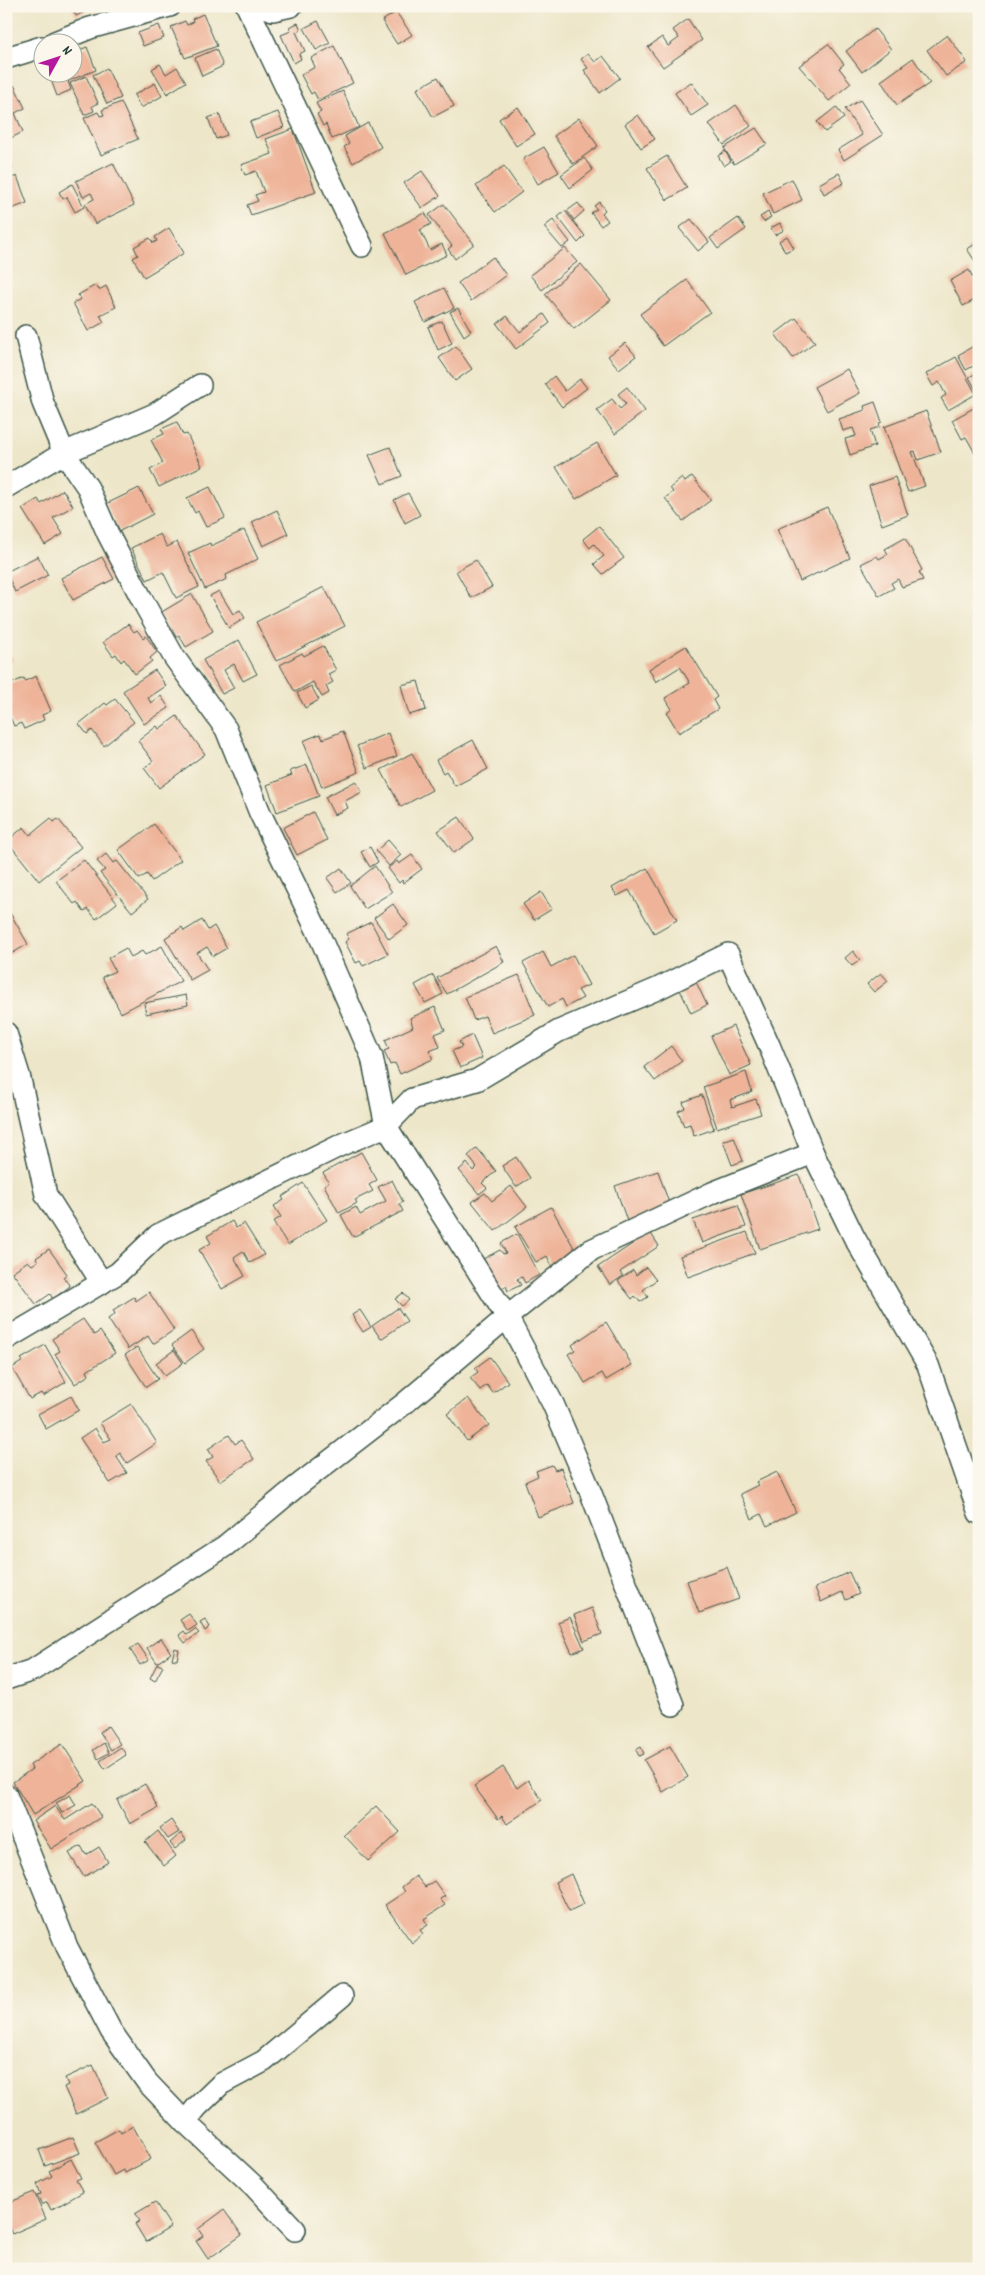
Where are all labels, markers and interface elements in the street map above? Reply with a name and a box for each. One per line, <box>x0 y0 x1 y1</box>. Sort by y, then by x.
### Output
north arrow <box>32 32 82 82</box>
text: N <box>57 42 76 60</box>

